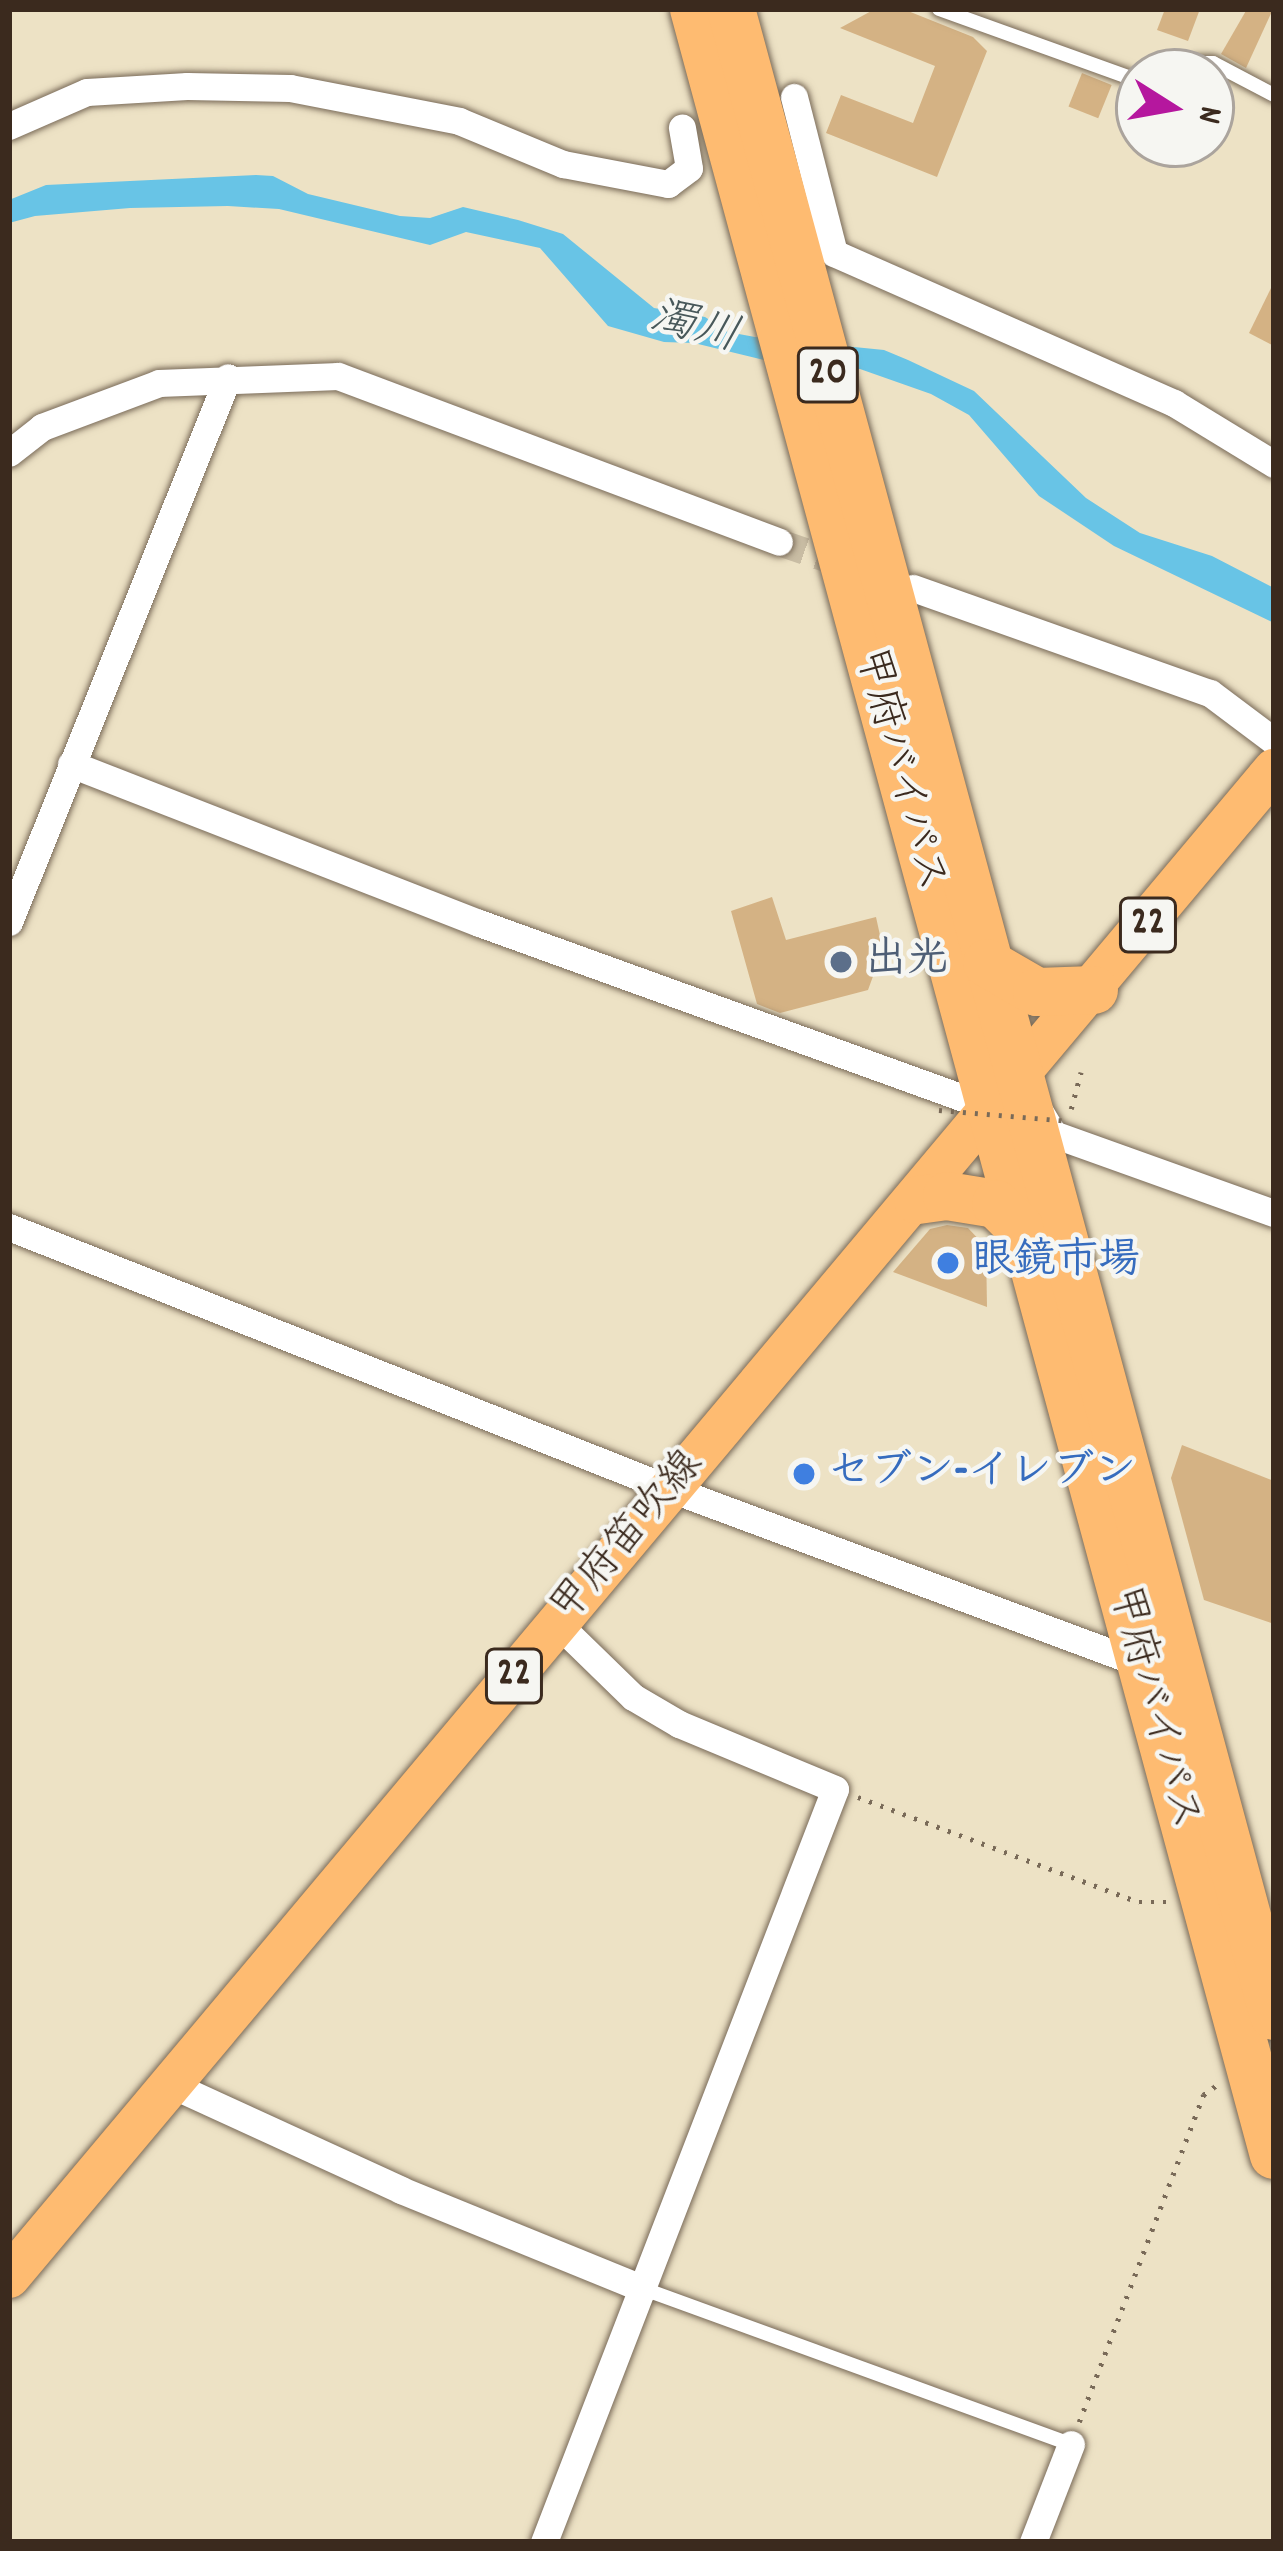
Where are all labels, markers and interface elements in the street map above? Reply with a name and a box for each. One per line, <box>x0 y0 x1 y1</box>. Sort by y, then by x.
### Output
north arrow <box>1115 48 1235 168</box>
text: N <box>1183 102 1233 127</box>
water label: 濁川 <box>644 292 744 368</box>
road number: 20 <box>795 342 861 408</box>
street label: 甲府バイパス <box>841 642 955 898</box>
road number: 22 <box>1118 892 1178 958</box>
place label: 出光 <box>865 937 949 987</box>
marker: 出光 <box>828 949 854 975</box>
place label: 眼鏡市場 <box>972 1238 1140 1288</box>
marker: 眼鏡市場 <box>935 1250 961 1276</box>
street label: 甲府笛吹線 <box>542 1441 716 1635</box>
place label: セブン-イレブン <box>828 1449 1136 1499</box>
marker: セブン-イレブン <box>791 1461 817 1487</box>
street label: 甲府バイパス <box>1095 1580 1209 1836</box>
road number: 22 <box>484 1643 544 1709</box>

